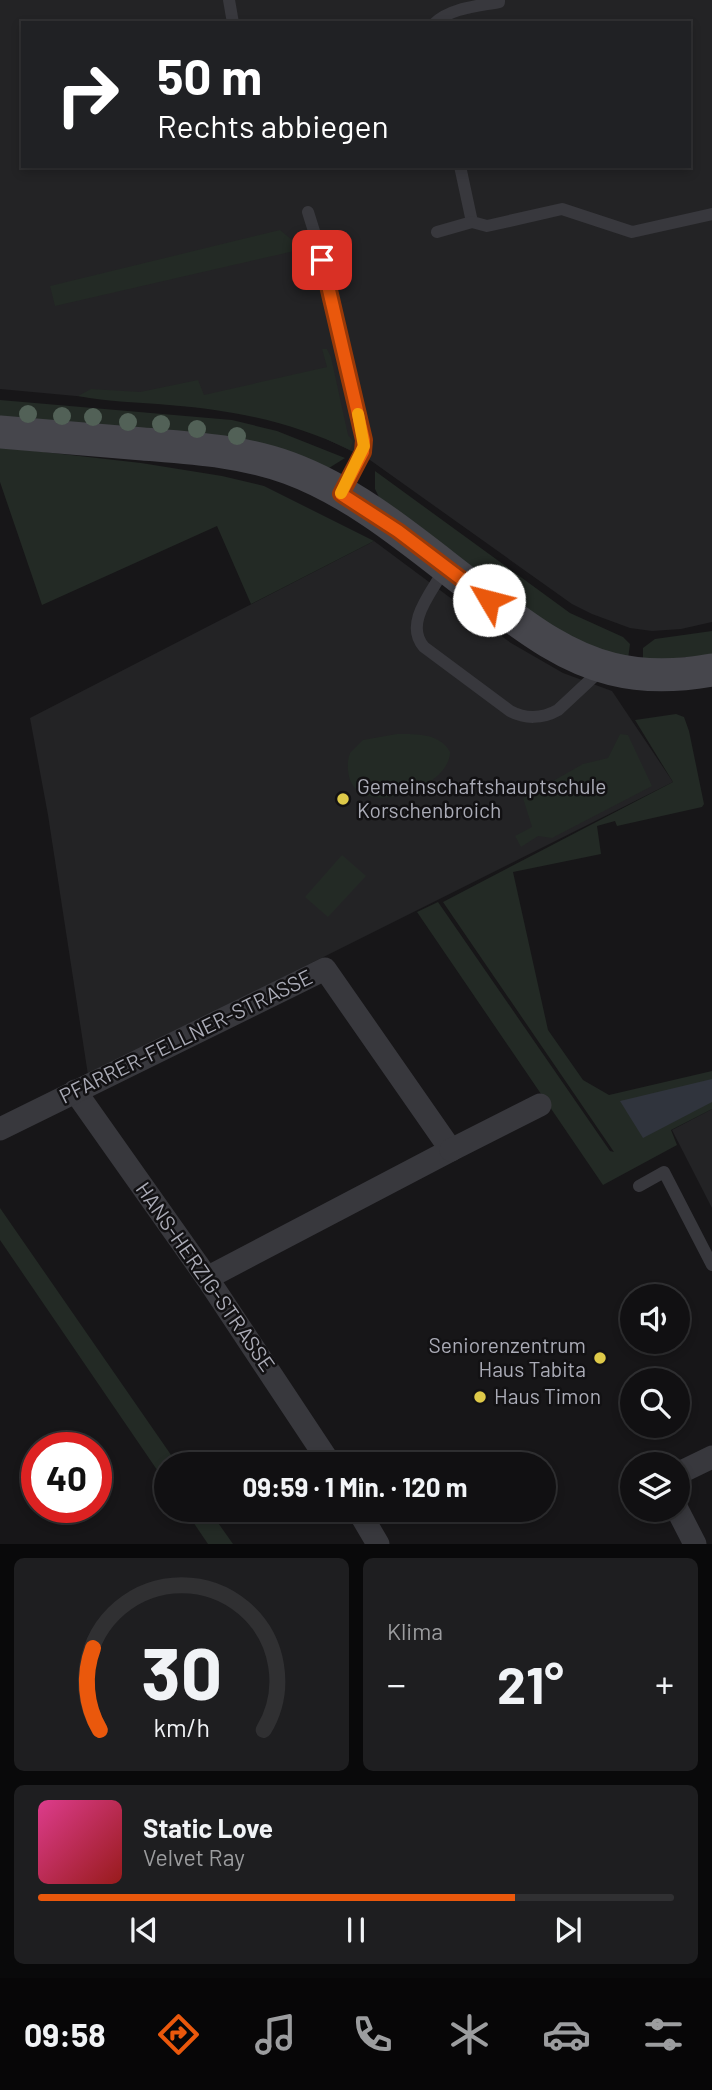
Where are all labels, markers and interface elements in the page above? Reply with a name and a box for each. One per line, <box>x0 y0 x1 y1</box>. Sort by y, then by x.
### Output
text: 50 m <box>157 46 262 105</box>
icon: right <box>42 49 133 140</box>
text: Rechts abbiegen <box>157 106 389 144</box>
pin <box>292 230 352 290</box>
icon: arrive <box>303 241 341 279</box>
position arrow <box>452 563 526 637</box>
place label: Gemeinschaftshauptschule Korschenbroich <box>357 773 607 822</box>
marker: Gemeinschaftshauptschule Korschenbroich <box>335 791 351 807</box>
street label: PFARRER-FELLNER-STRASSE <box>55 963 316 1108</box>
street label: HANS-HERZIG-STRASSE <box>131 1177 281 1376</box>
map controls <box>620 1284 690 1522</box>
button: sound <box>620 1284 690 1354</box>
place label: Seniorenzentrum Haus Tabita <box>429 1332 586 1381</box>
marker: Seniorenzentrum Haus Tabita <box>592 1350 608 1366</box>
button: search <box>620 1368 690 1438</box>
place label: Haus Timon <box>494 1383 601 1408</box>
marker: Haus Timon <box>472 1389 488 1405</box>
speed limit sign: 40 <box>21 1432 112 1523</box>
button: layers <box>620 1452 690 1522</box>
text: 09:59 · 1 Min. · 120 m <box>242 1471 468 1502</box>
text: Klima <box>387 1617 443 1645</box>
text: 30 <box>141 1628 222 1716</box>
text: 21° <box>497 1652 564 1714</box>
text: − <box>387 1660 406 1706</box>
text: + <box>655 1660 674 1706</box>
text: km/h <box>153 1712 210 1742</box>
text: Static Love <box>143 1812 273 1843</box>
text: Velvet Ray <box>143 1843 245 1871</box>
icon: previous <box>125 1911 163 1949</box>
icon: pause <box>337 1911 375 1949</box>
icon: next <box>549 1911 587 1949</box>
icon: directions <box>154 2010 203 2059</box>
icon: music <box>251 2010 300 2059</box>
icon: phone <box>348 2010 397 2059</box>
icon: climate <box>445 2010 494 2059</box>
icon: car <box>542 2010 591 2059</box>
icon: filters <box>639 2010 688 2059</box>
text: 09:58 <box>24 2015 105 2053</box>

